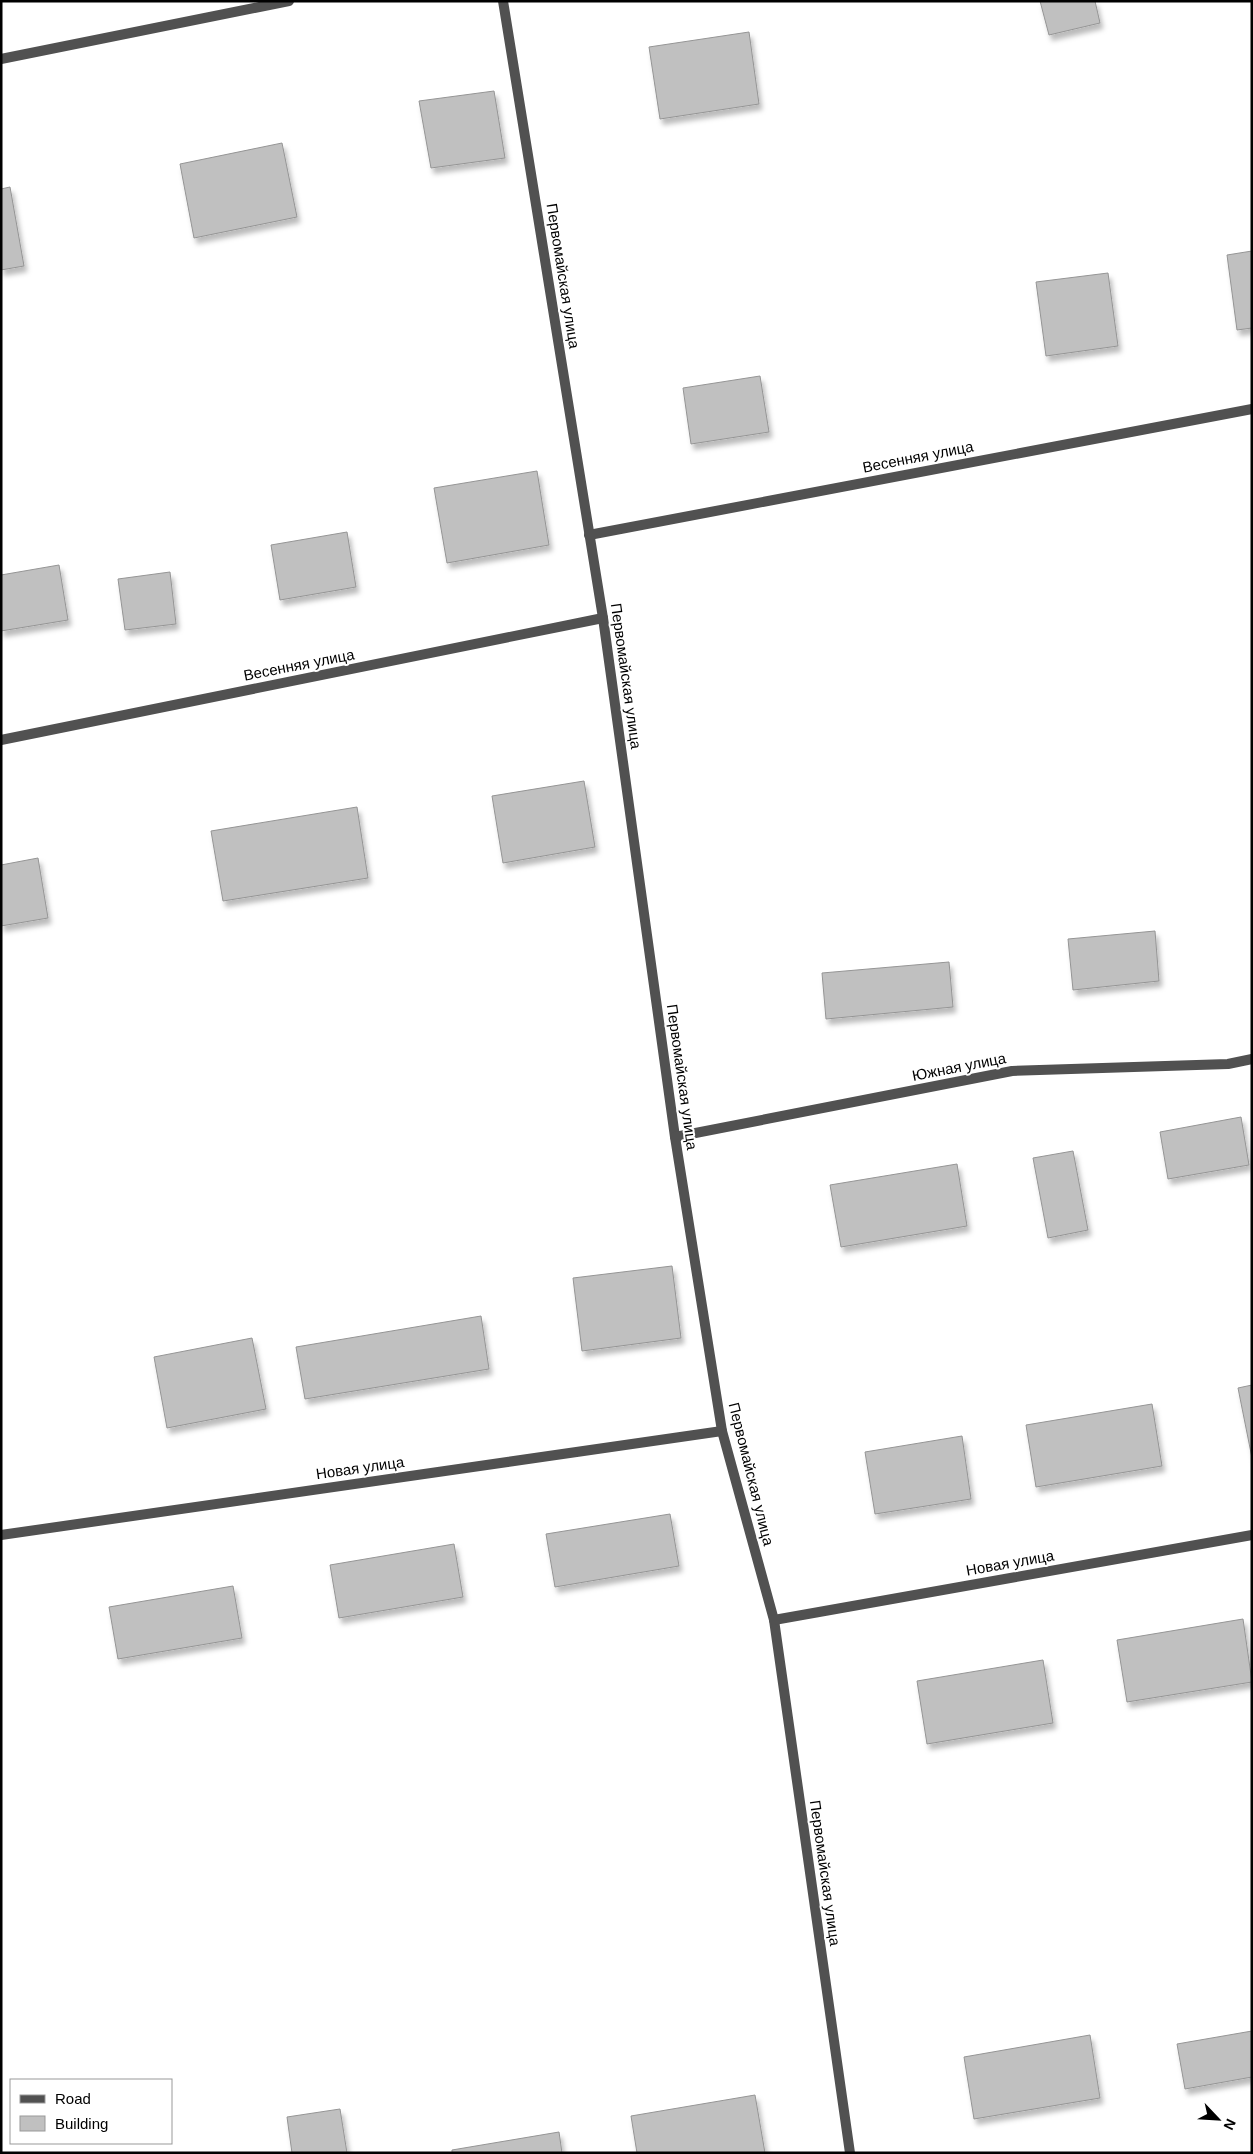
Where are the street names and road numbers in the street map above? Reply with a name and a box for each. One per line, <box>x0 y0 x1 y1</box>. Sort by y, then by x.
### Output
street label: Первомайская улица <box>544 202 583 350</box>
street label: Весенняя улица <box>861 437 975 476</box>
street label: Первомайская улица <box>608 602 645 750</box>
street label: Весенняя улица <box>242 645 356 684</box>
street label: Первомайская улица <box>664 1003 701 1151</box>
street label: Южная улица <box>910 1049 1008 1084</box>
street label: Первомайская улица <box>725 1401 778 1548</box>
street label: Новая улица <box>315 1453 406 1482</box>
street label: Новая улица <box>965 1546 1056 1579</box>
street label: Первомайская улица <box>807 1799 844 1947</box>

